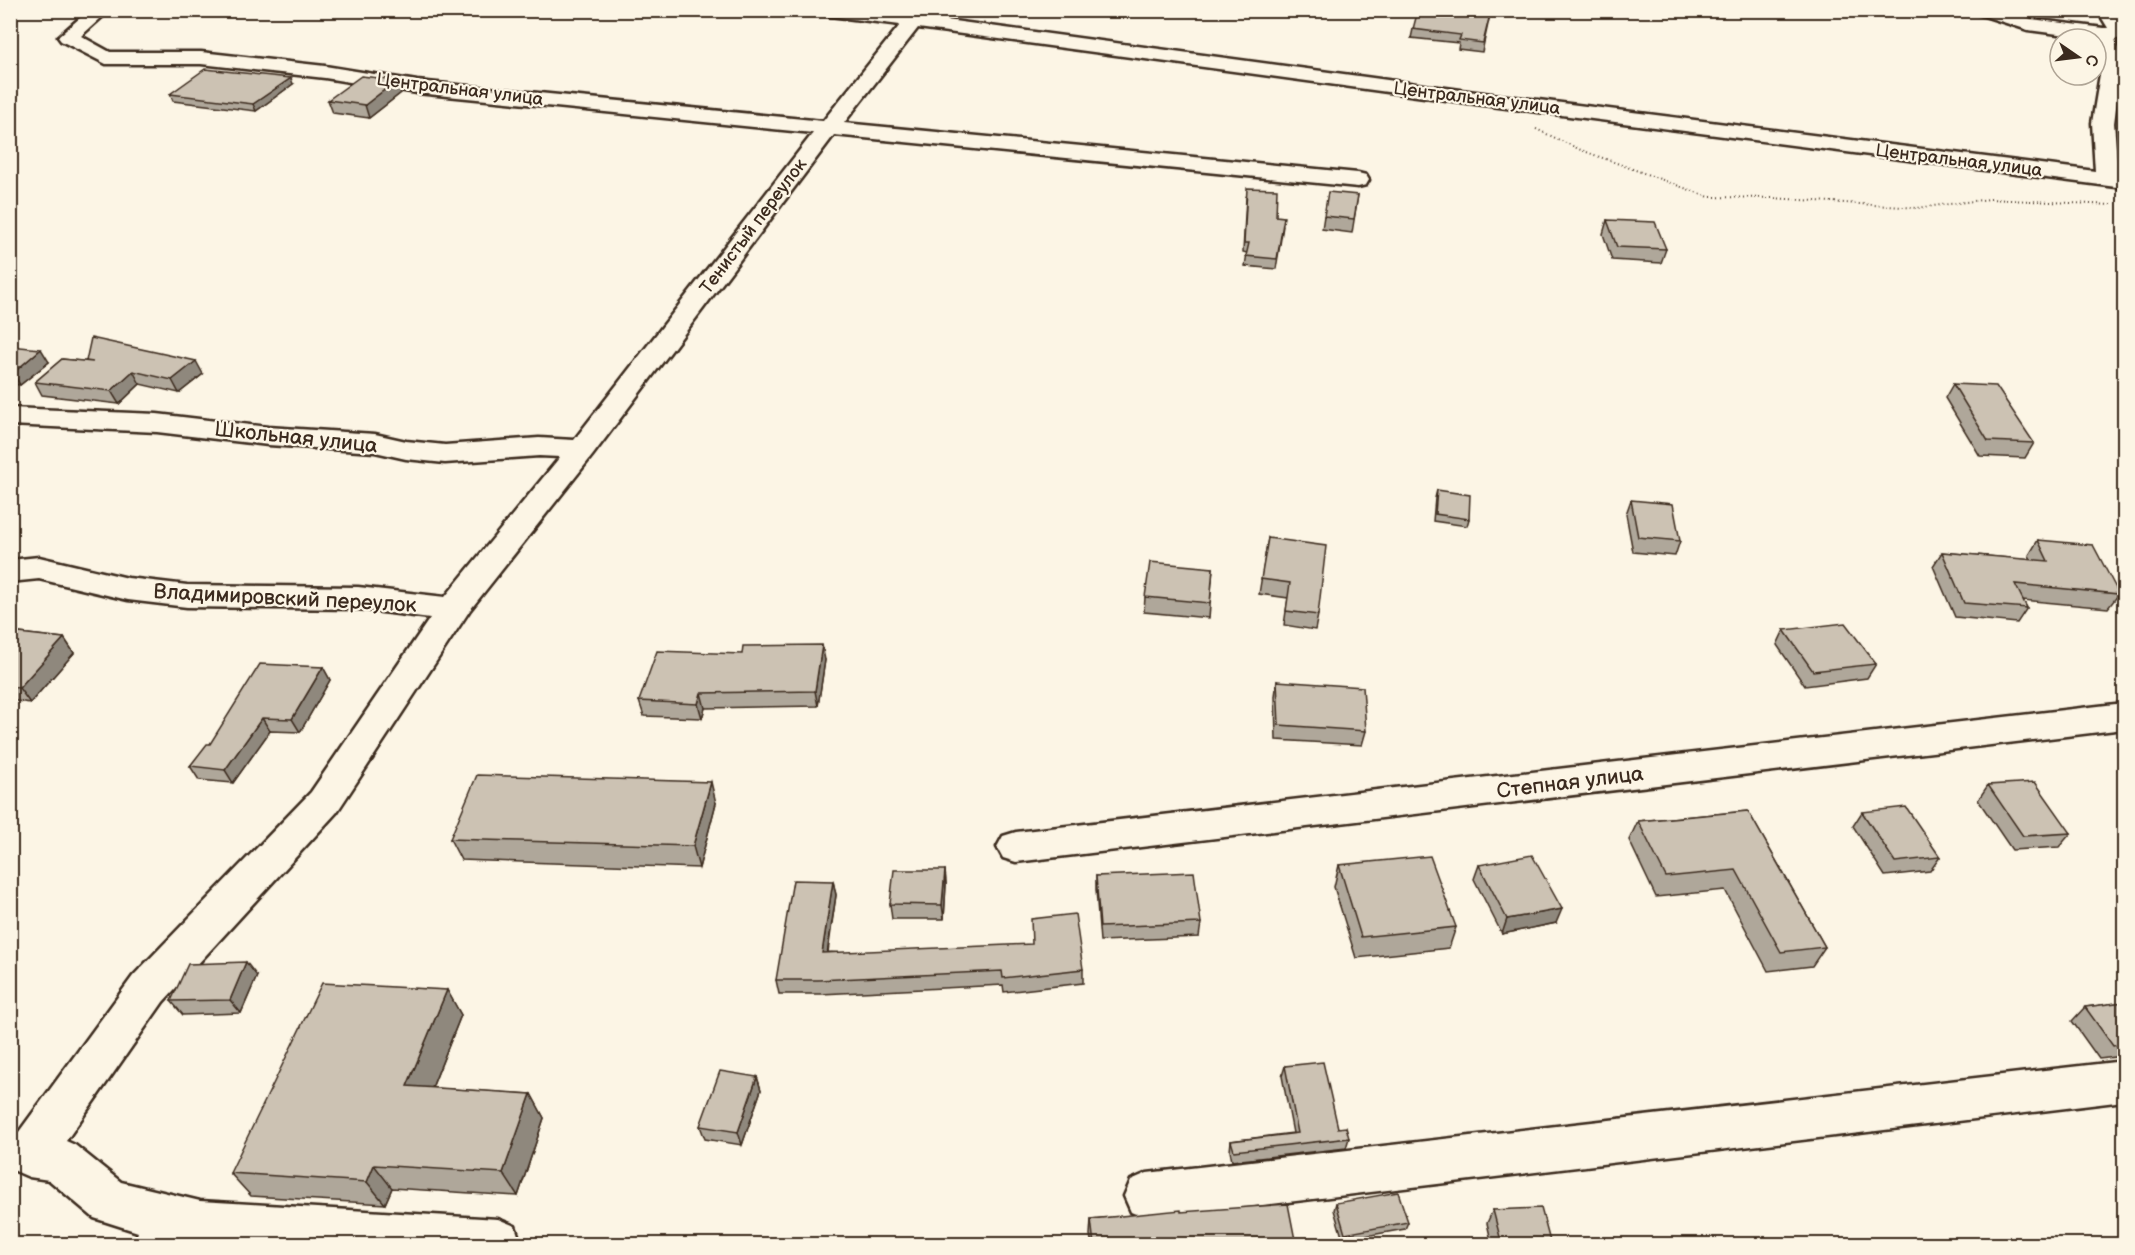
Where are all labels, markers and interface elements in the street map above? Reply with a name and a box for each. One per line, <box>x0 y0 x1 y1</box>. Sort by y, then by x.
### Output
north arrow <box>2048 27 2108 87</box>
text: С <box>2081 53 2102 68</box>
street label: Центральная улица <box>375 69 545 110</box>
street label: Центральная улица <box>1392 78 1562 119</box>
street label: Центральная улица <box>1874 140 2044 181</box>
street label: Тенистый переулок <box>696 154 811 298</box>
street label: Школьная улица <box>213 416 379 459</box>
street label: Владимировский переулок <box>153 579 417 618</box>
street label: Степная улица <box>1495 761 1645 804</box>

